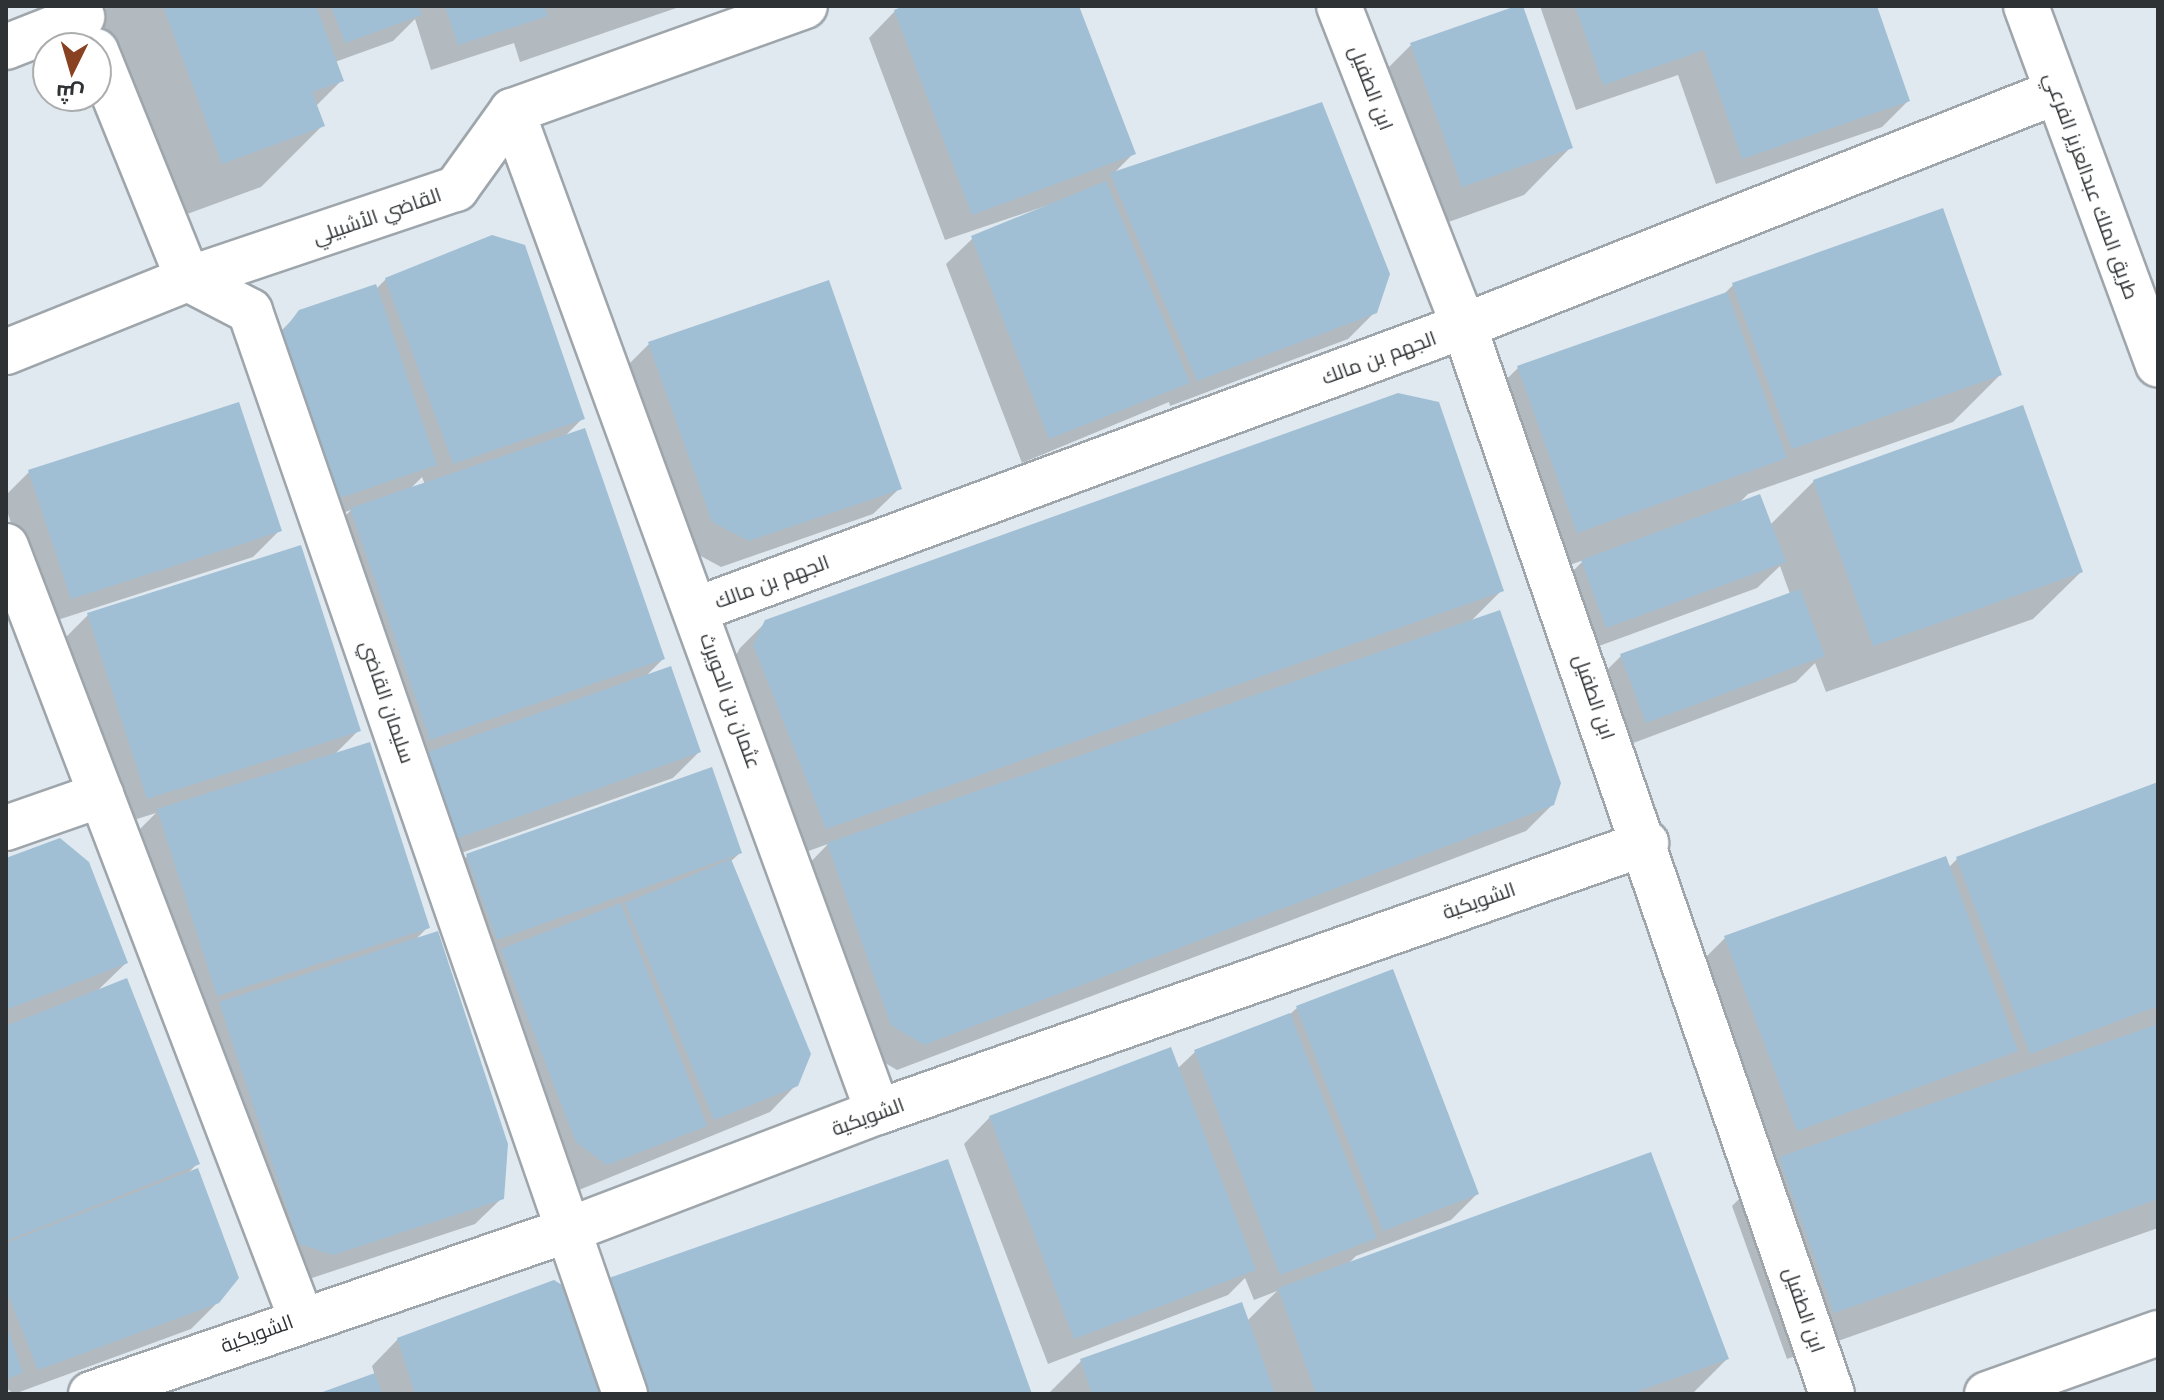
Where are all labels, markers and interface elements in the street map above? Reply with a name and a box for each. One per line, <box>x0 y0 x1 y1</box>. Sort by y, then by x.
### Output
north arrow <box>32 32 112 112</box>
street label: ابن الطفيل <box>1344 42 1398 134</box>
street label: طريق الملك عبدالعزيز الفرعي <box>2039 69 2143 303</box>
text: ش <box>55 80 85 108</box>
street label: القاضي الأشبيلي <box>309 183 445 249</box>
street label: الجهم بن مالك <box>1318 326 1440 390</box>
street label: الجهم بن مالك <box>711 550 833 614</box>
street label: عثمان بن الحويرث <box>694 630 766 772</box>
street label: سليمان القاضي <box>355 637 419 767</box>
street label: ابن الطفيل <box>1568 651 1620 743</box>
street label: الشويكية <box>1439 877 1519 925</box>
street label: الشويكية <box>828 1093 908 1141</box>
street label: ابن الطفيل <box>1778 1264 1830 1356</box>
street label: الشويكية <box>217 1310 297 1358</box>

